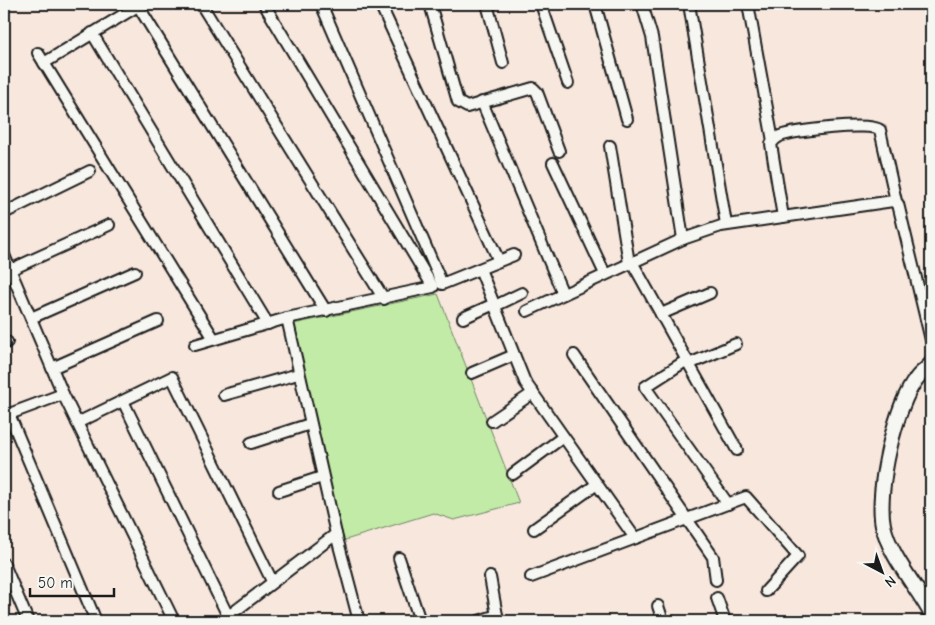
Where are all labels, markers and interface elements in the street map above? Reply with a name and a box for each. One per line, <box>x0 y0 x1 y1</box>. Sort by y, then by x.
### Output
north arrow <box>858 548 908 598</box>
scale bar <box>30 565 114 597</box>
text: N <box>881 572 899 591</box>
text: 50 m <box>38 574 73 592</box>

